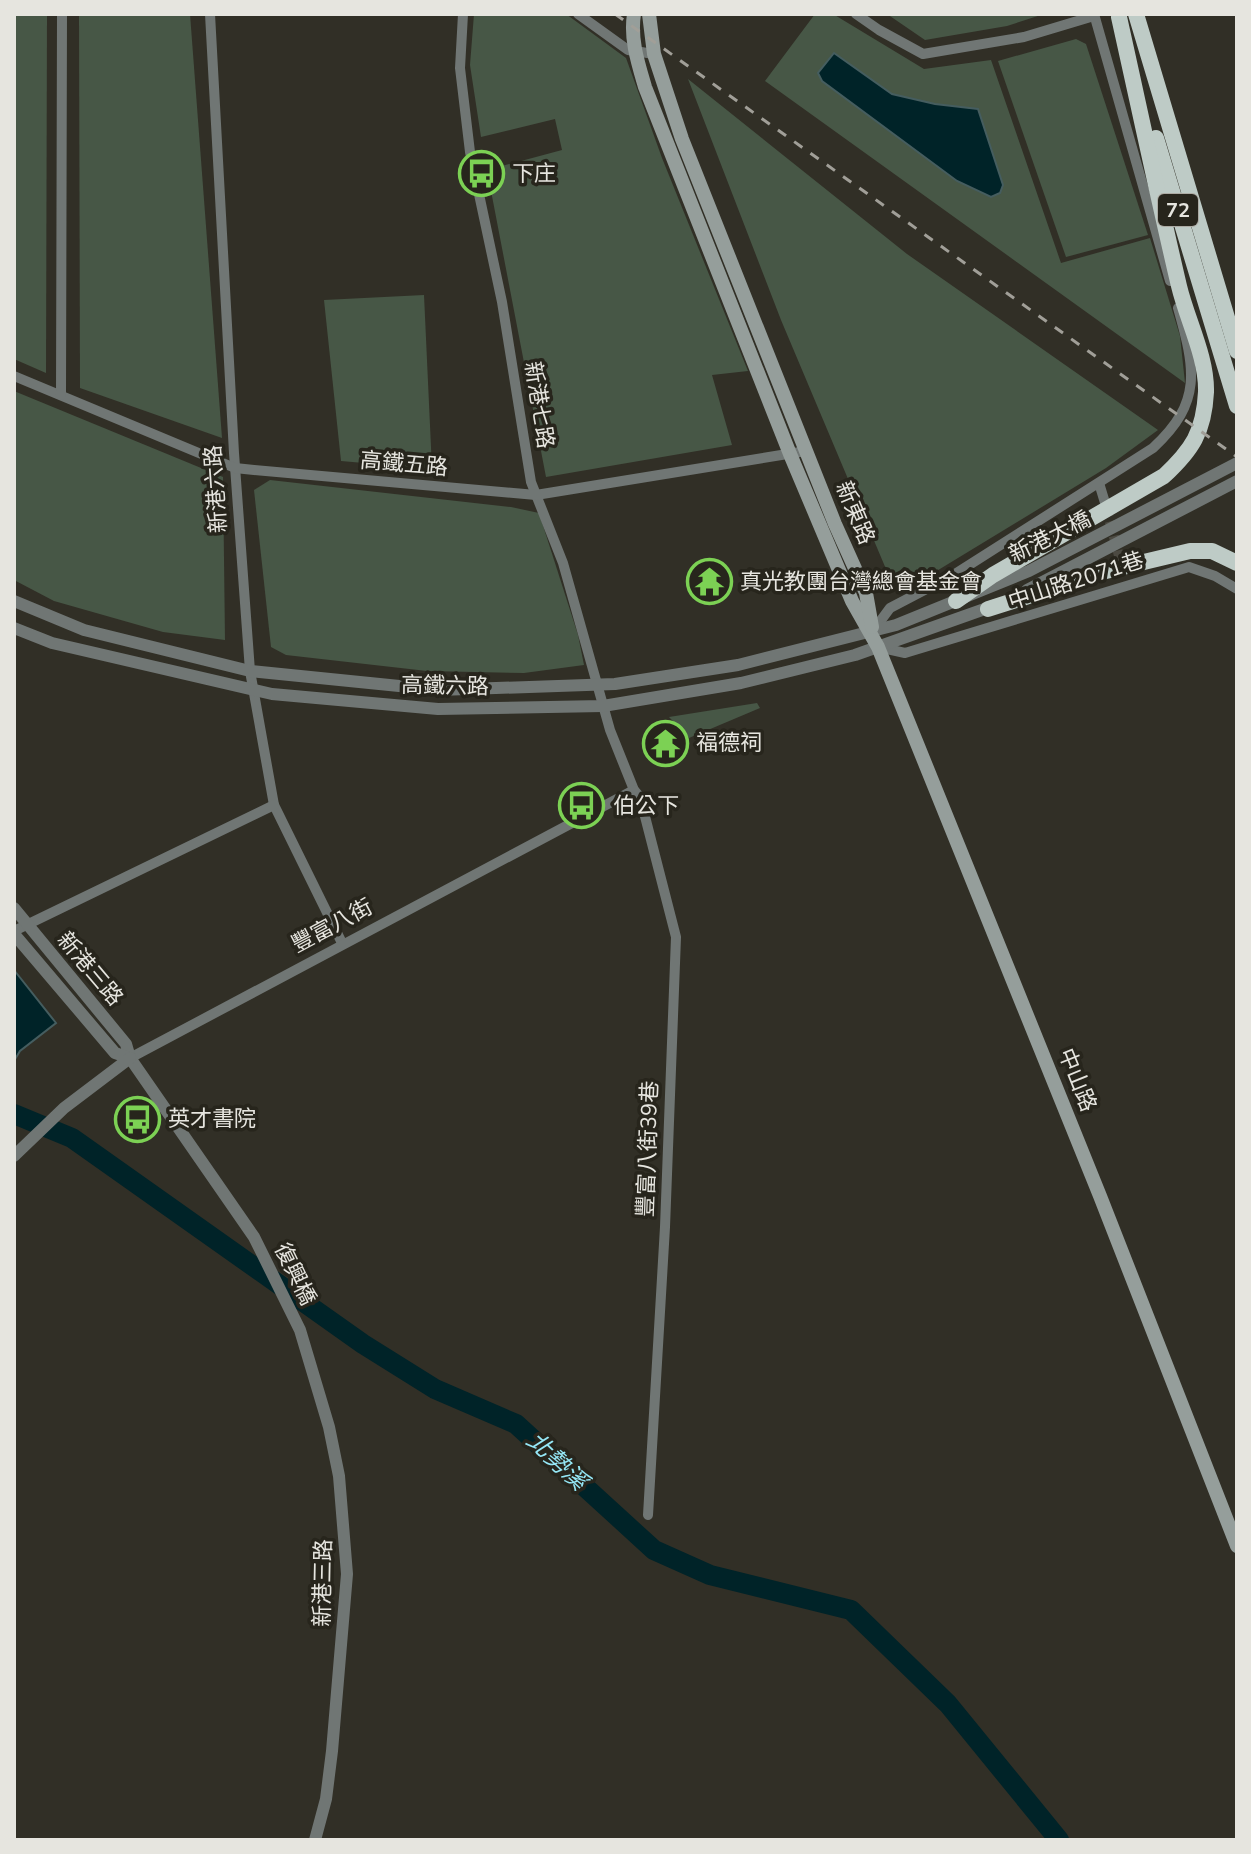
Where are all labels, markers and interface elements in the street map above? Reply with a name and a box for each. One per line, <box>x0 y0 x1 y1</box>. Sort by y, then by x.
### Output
bus stop icon: 下庄 <box>457 150 505 198</box>
place label: 下庄 <box>512 159 556 189</box>
road number: 72 <box>1158 194 1198 226</box>
street label: 新港七路 <box>517 359 561 451</box>
street label: 新港六路 <box>198 444 234 534</box>
street label: 高鐵五路 <box>359 445 449 483</box>
street label: 新東路 <box>828 477 882 549</box>
street label: 新港大橋 <box>1004 504 1096 570</box>
street label: 中山路2071巷 <box>1004 545 1148 617</box>
temple icon: 真光教團台灣總會基金會 <box>685 558 733 606</box>
place label: 真光教團台灣總會基金會 <box>740 567 982 597</box>
street label: 高鐵六路 <box>401 670 489 702</box>
temple icon: 福德祠 <box>641 719 689 767</box>
place label: 福德祠 <box>696 728 762 758</box>
bus stop icon: 伯公下 <box>558 782 606 830</box>
place label: 伯公下 <box>613 791 679 821</box>
street label: 豐富八街 <box>286 892 378 960</box>
street label: 新港三路 <box>50 926 130 1012</box>
street label: 中山路 <box>1051 1044 1103 1116</box>
street label: 豐富八街39巷 <box>631 1080 665 1218</box>
bus stop icon: 英才書院 <box>113 1095 161 1143</box>
place label: 英才書院 <box>168 1104 256 1134</box>
street label: 復興橋 <box>267 1238 323 1310</box>
water label: 北勢溪 <box>520 1425 596 1499</box>
street label: 新港三路 <box>307 1539 339 1627</box>

